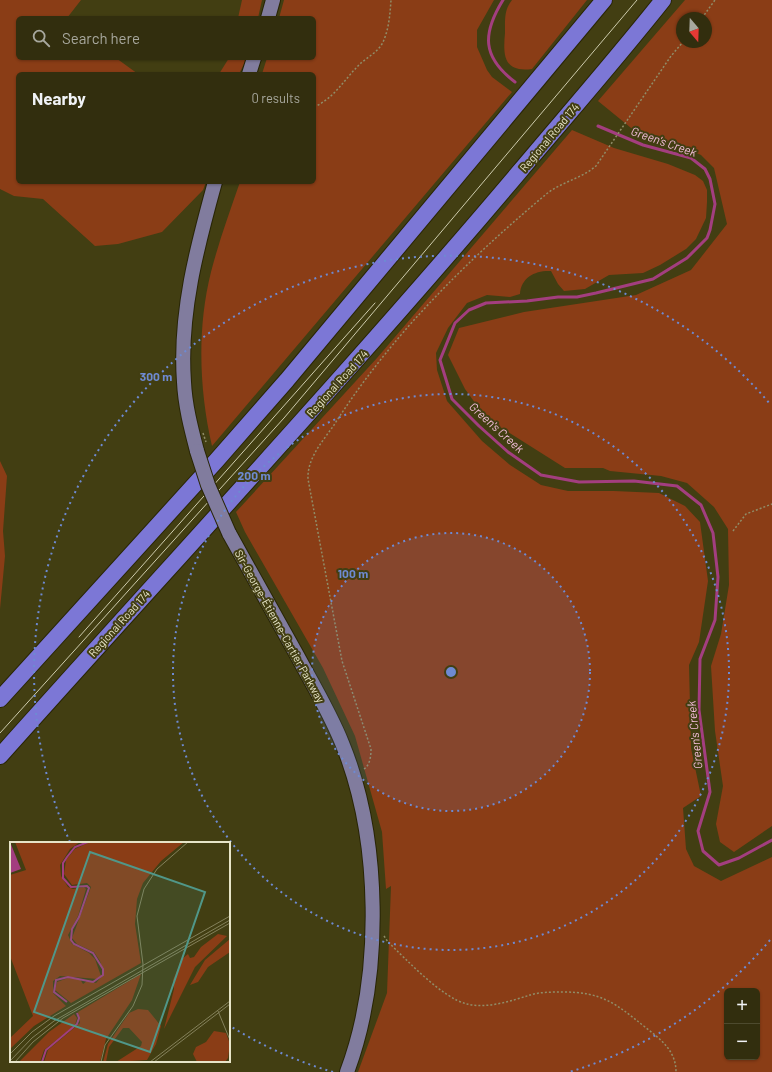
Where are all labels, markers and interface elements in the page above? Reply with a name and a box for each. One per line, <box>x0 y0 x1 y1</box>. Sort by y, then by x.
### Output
north arrow <box>676 12 712 48</box>
search box <box>16 16 316 60</box>
icon: search <box>30 27 52 49</box>
text: Search here <box>62 29 140 47</box>
text: Nearby <box>32 88 86 108</box>
text: 0 results <box>251 90 300 106</box>
street label: Regional Road 174 <box>517 100 581 174</box>
water label: Green's Creek <box>629 123 699 159</box>
street label: Regional Road 174 <box>304 347 370 419</box>
text: 300 m <box>140 369 172 383</box>
water label: Green's Creek <box>467 399 527 455</box>
text: 200 m <box>238 468 270 482</box>
street label: Sir-George-Étienne-Cartier Parkway <box>232 547 328 705</box>
text: 100 m <box>338 566 368 580</box>
street label: Regional Road 174 <box>86 587 152 659</box>
centre of rings <box>444 665 458 679</box>
water label: Green's Creek <box>683 700 705 770</box>
inset map <box>10 842 230 1062</box>
map controls <box>724 988 760 1060</box>
button: + <box>724 988 760 1024</box>
button: − <box>724 1024 760 1060</box>

